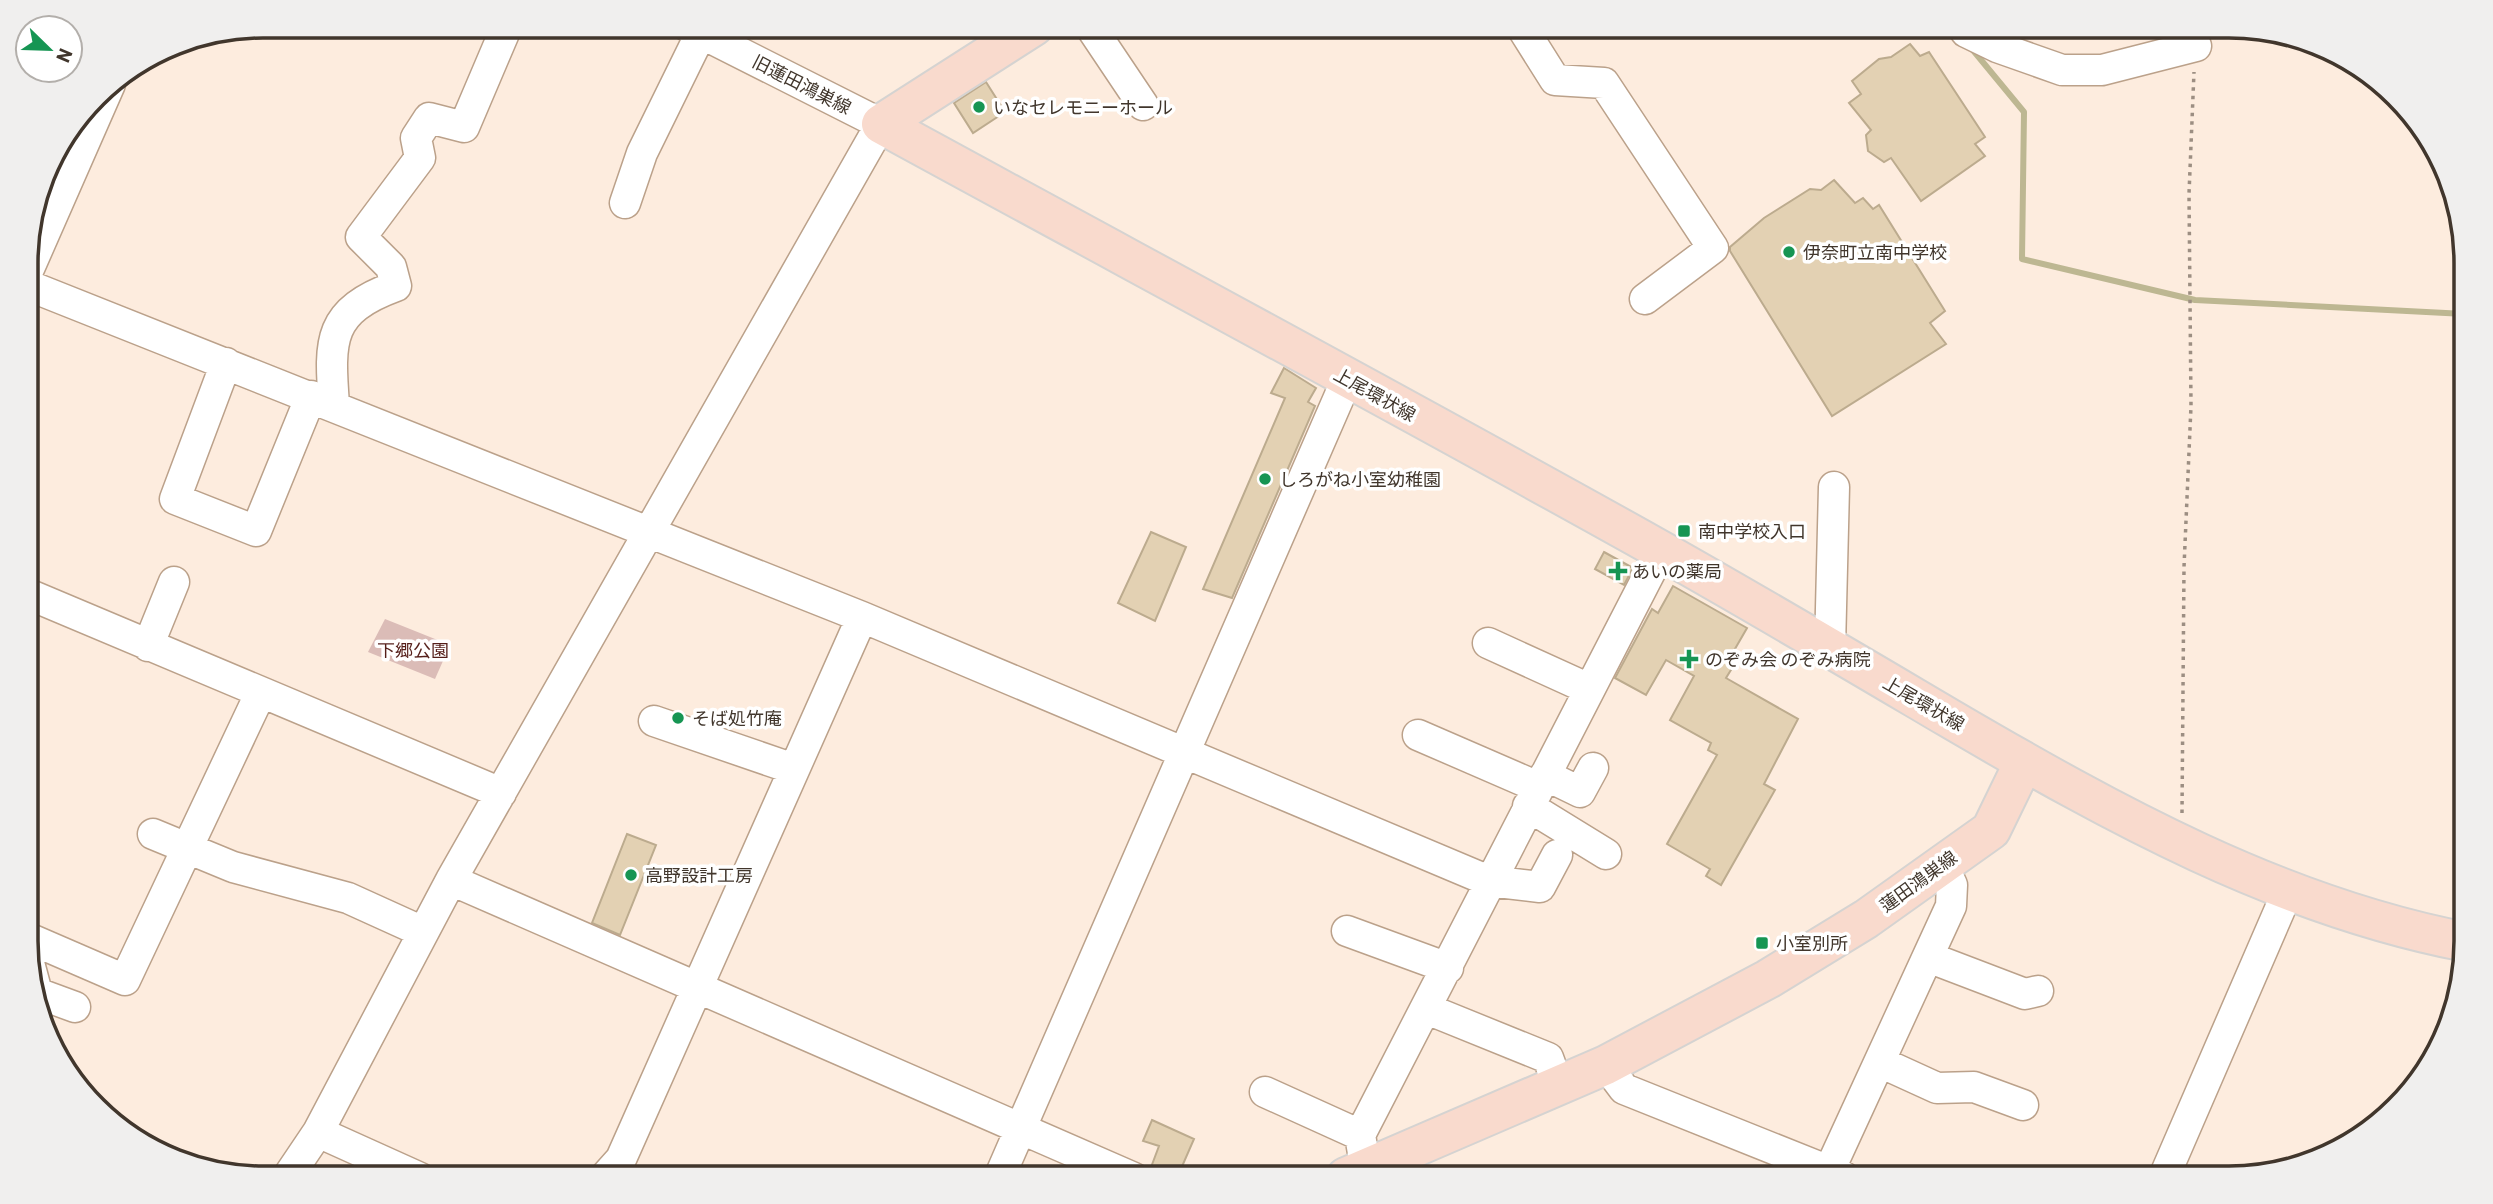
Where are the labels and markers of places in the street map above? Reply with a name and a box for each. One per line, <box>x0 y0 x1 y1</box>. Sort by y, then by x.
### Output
place label: いなセレモニーホール <box>993 96 1173 118</box>
marker: いなセレモニーホール <box>971 99 987 115</box>
place label: 伊奈町立南中学校 <box>1803 241 1947 263</box>
marker: 伊奈町立南中学校 <box>1781 244 1797 260</box>
place label: しろがね小室幼稚園 <box>1279 468 1441 490</box>
marker: しろがね小室幼稚園 <box>1257 471 1273 487</box>
place label: 南中学校入口 <box>1698 520 1806 542</box>
marker: 南中学校入口 <box>1676 523 1692 539</box>
place label: あいの薬局 <box>1632 560 1722 582</box>
marker: あいの薬局 <box>1610 563 1626 579</box>
place label: のぞみ会 のぞみ病院 <box>1705 648 1871 670</box>
marker: のぞみ会 のぞみ病院 <box>1679 649 1699 669</box>
place label: そば処竹庵 <box>692 707 782 729</box>
marker: そば処竹庵 <box>670 710 686 726</box>
place label: 高野設計工房 <box>645 864 753 886</box>
marker: 高野設計工房 <box>623 867 639 883</box>
place label: 小室別所 <box>1776 932 1848 954</box>
marker: 小室別所 <box>1754 935 1770 951</box>

